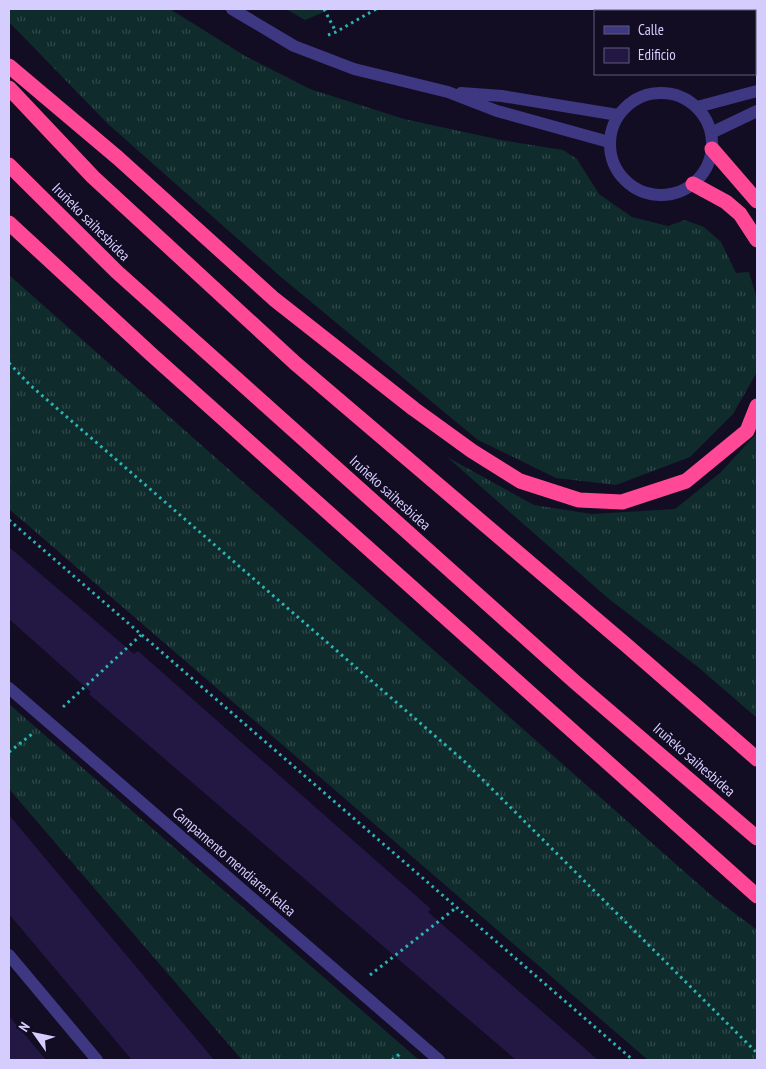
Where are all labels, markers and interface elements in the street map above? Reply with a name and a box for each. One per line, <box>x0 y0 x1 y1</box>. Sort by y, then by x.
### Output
legend <box>594 10 756 75</box>
text: Calle <box>638 20 664 39</box>
text: Edificio <box>638 45 676 64</box>
street label: Iruñeko saihesbidea <box>48 179 134 265</box>
street label: Iruñeko saihesbidea <box>346 451 435 534</box>
street label: Iruñeko saihesbidea <box>649 719 739 801</box>
street label: Campamento mendiaren kalea <box>169 803 300 920</box>
north arrow <box>10 1009 60 1059</box>
text: N <box>14 1019 34 1035</box>

